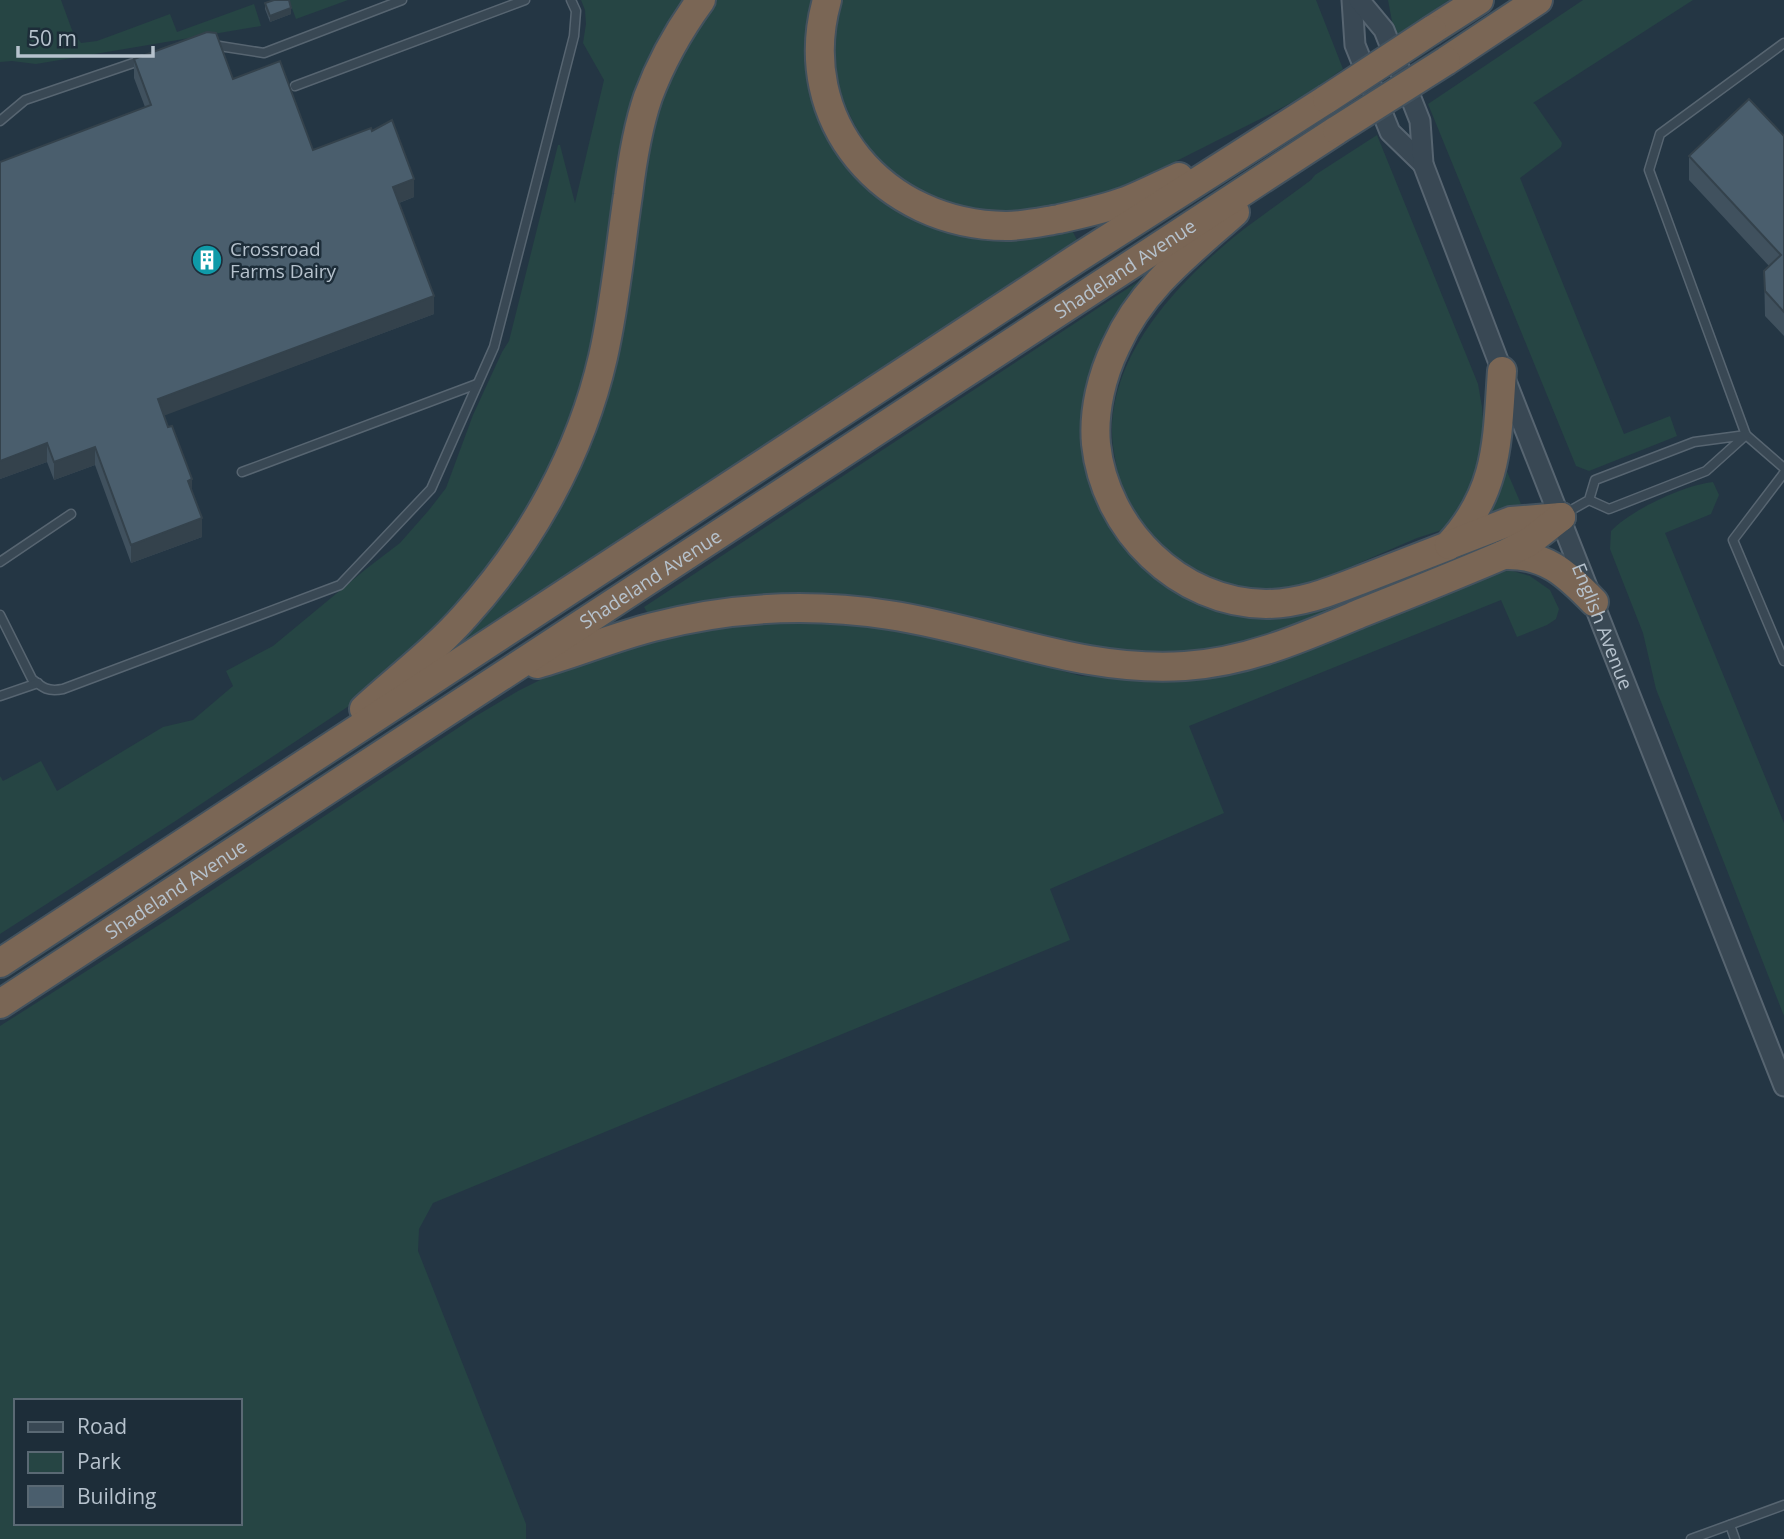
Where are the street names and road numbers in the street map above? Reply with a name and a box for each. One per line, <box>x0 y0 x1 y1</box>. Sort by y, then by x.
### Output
street label: Shadeland Avenue <box>1049 213 1201 325</box>
street label: Shadeland Avenue <box>574 523 726 635</box>
street label: English Avenue <box>1566 559 1639 693</box>
street label: Shadeland Avenue <box>100 833 252 945</box>

